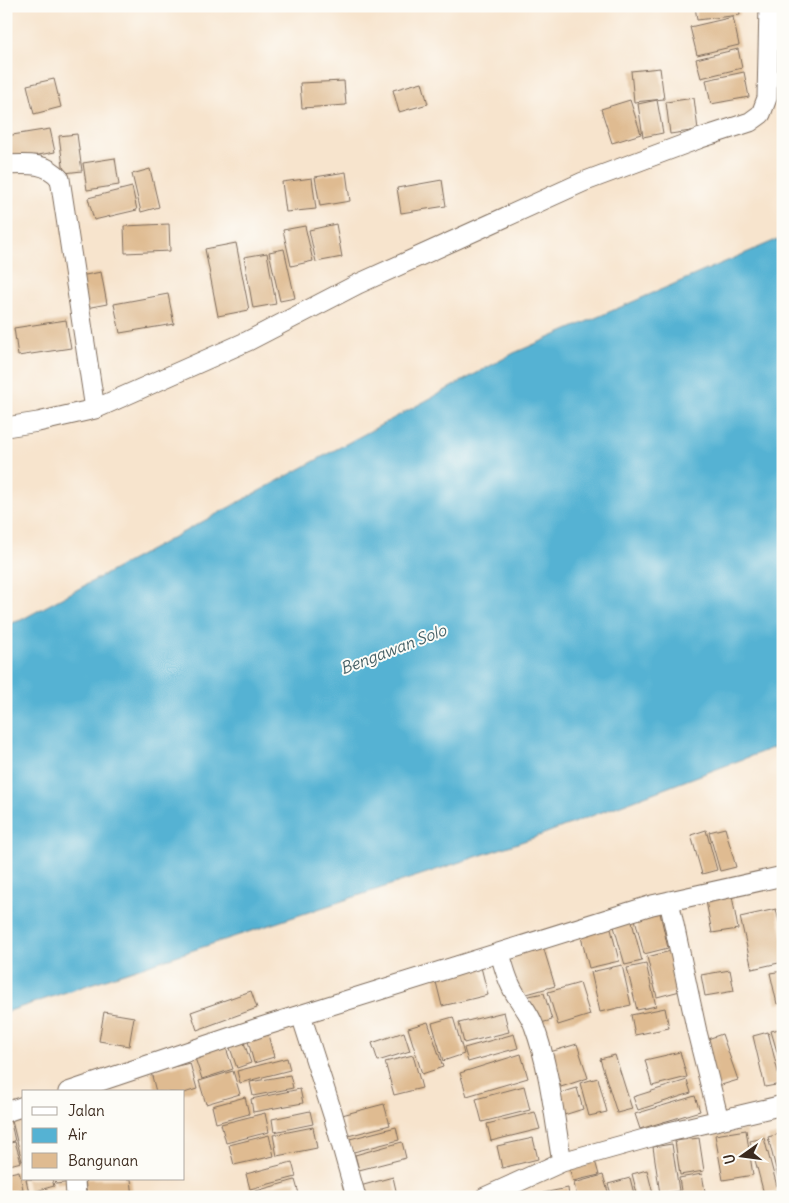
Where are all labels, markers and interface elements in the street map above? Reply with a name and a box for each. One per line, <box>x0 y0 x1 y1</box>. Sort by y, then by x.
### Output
water label: Bengawan Solo <box>337 619 450 678</box>
legend <box>22 1090 185 1180</box>
text: Jalan <box>68 1101 105 1120</box>
text: Air <box>68 1125 87 1144</box>
north arrow <box>716 1130 766 1180</box>
text: Bangunan <box>68 1151 138 1170</box>
text: U <box>719 1152 739 1166</box>

